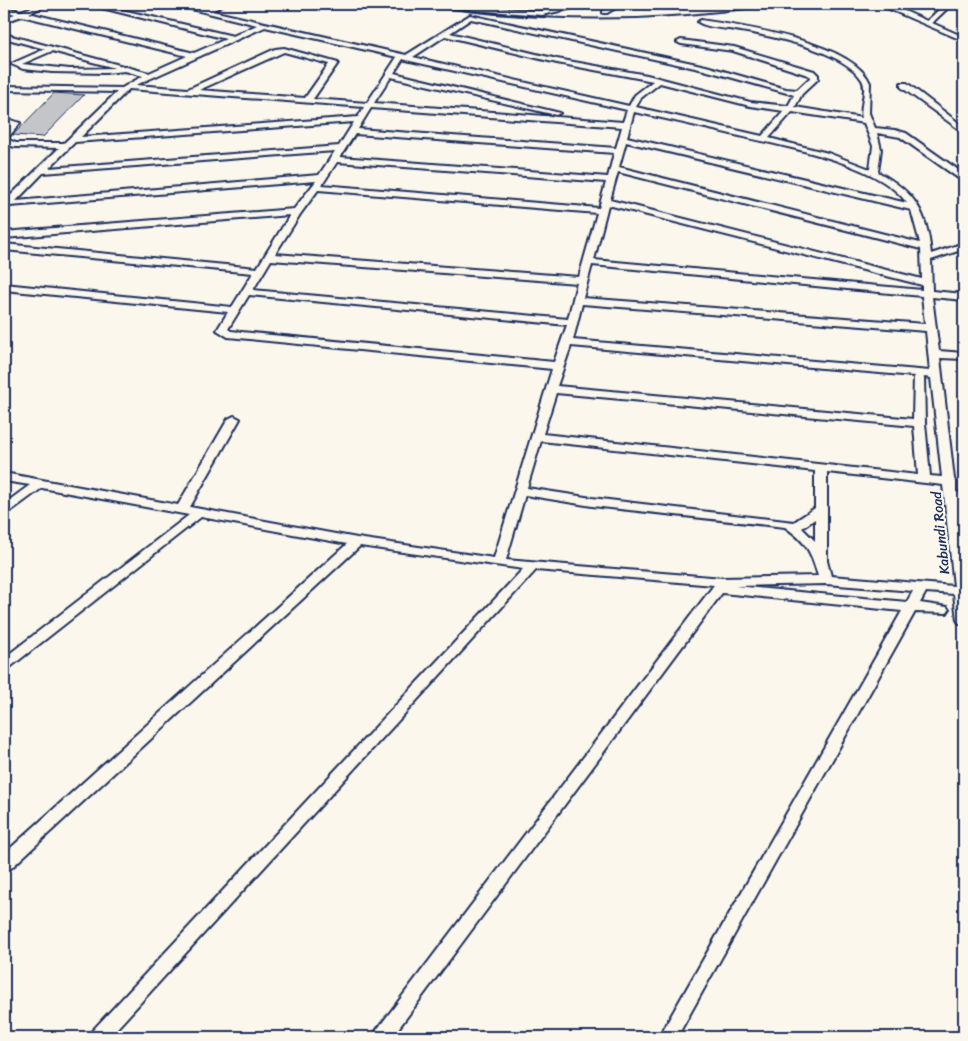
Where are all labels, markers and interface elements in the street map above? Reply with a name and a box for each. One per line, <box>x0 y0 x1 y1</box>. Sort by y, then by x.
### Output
street label: Kabundi Road <box>924 489 957 576</box>

